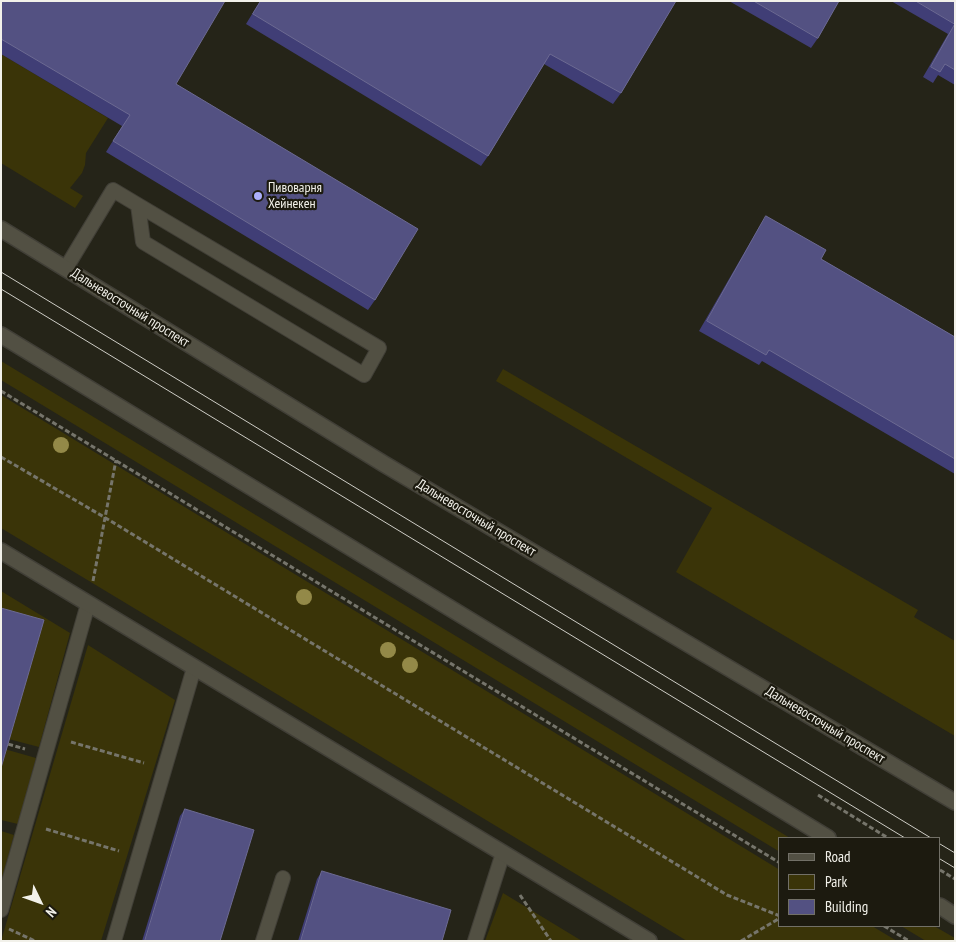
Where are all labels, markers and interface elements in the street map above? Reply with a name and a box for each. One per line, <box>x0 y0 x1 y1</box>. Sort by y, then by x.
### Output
place label: Пивоварня Хейнекен <box>268 180 322 212</box>
marker: Пивоварня Хейнекен <box>252 190 264 202</box>
street label: Дальневосточный проспект <box>68 265 192 351</box>
street label: Дальневосточный проспект <box>413 476 539 560</box>
street label: Дальневосточный проспект <box>762 683 888 767</box>
legend <box>778 837 941 927</box>
text: Road <box>825 847 851 866</box>
text: Park <box>825 872 847 891</box>
north arrow <box>15 877 65 927</box>
text: Building <box>825 897 868 916</box>
text: N <box>42 903 60 921</box>

